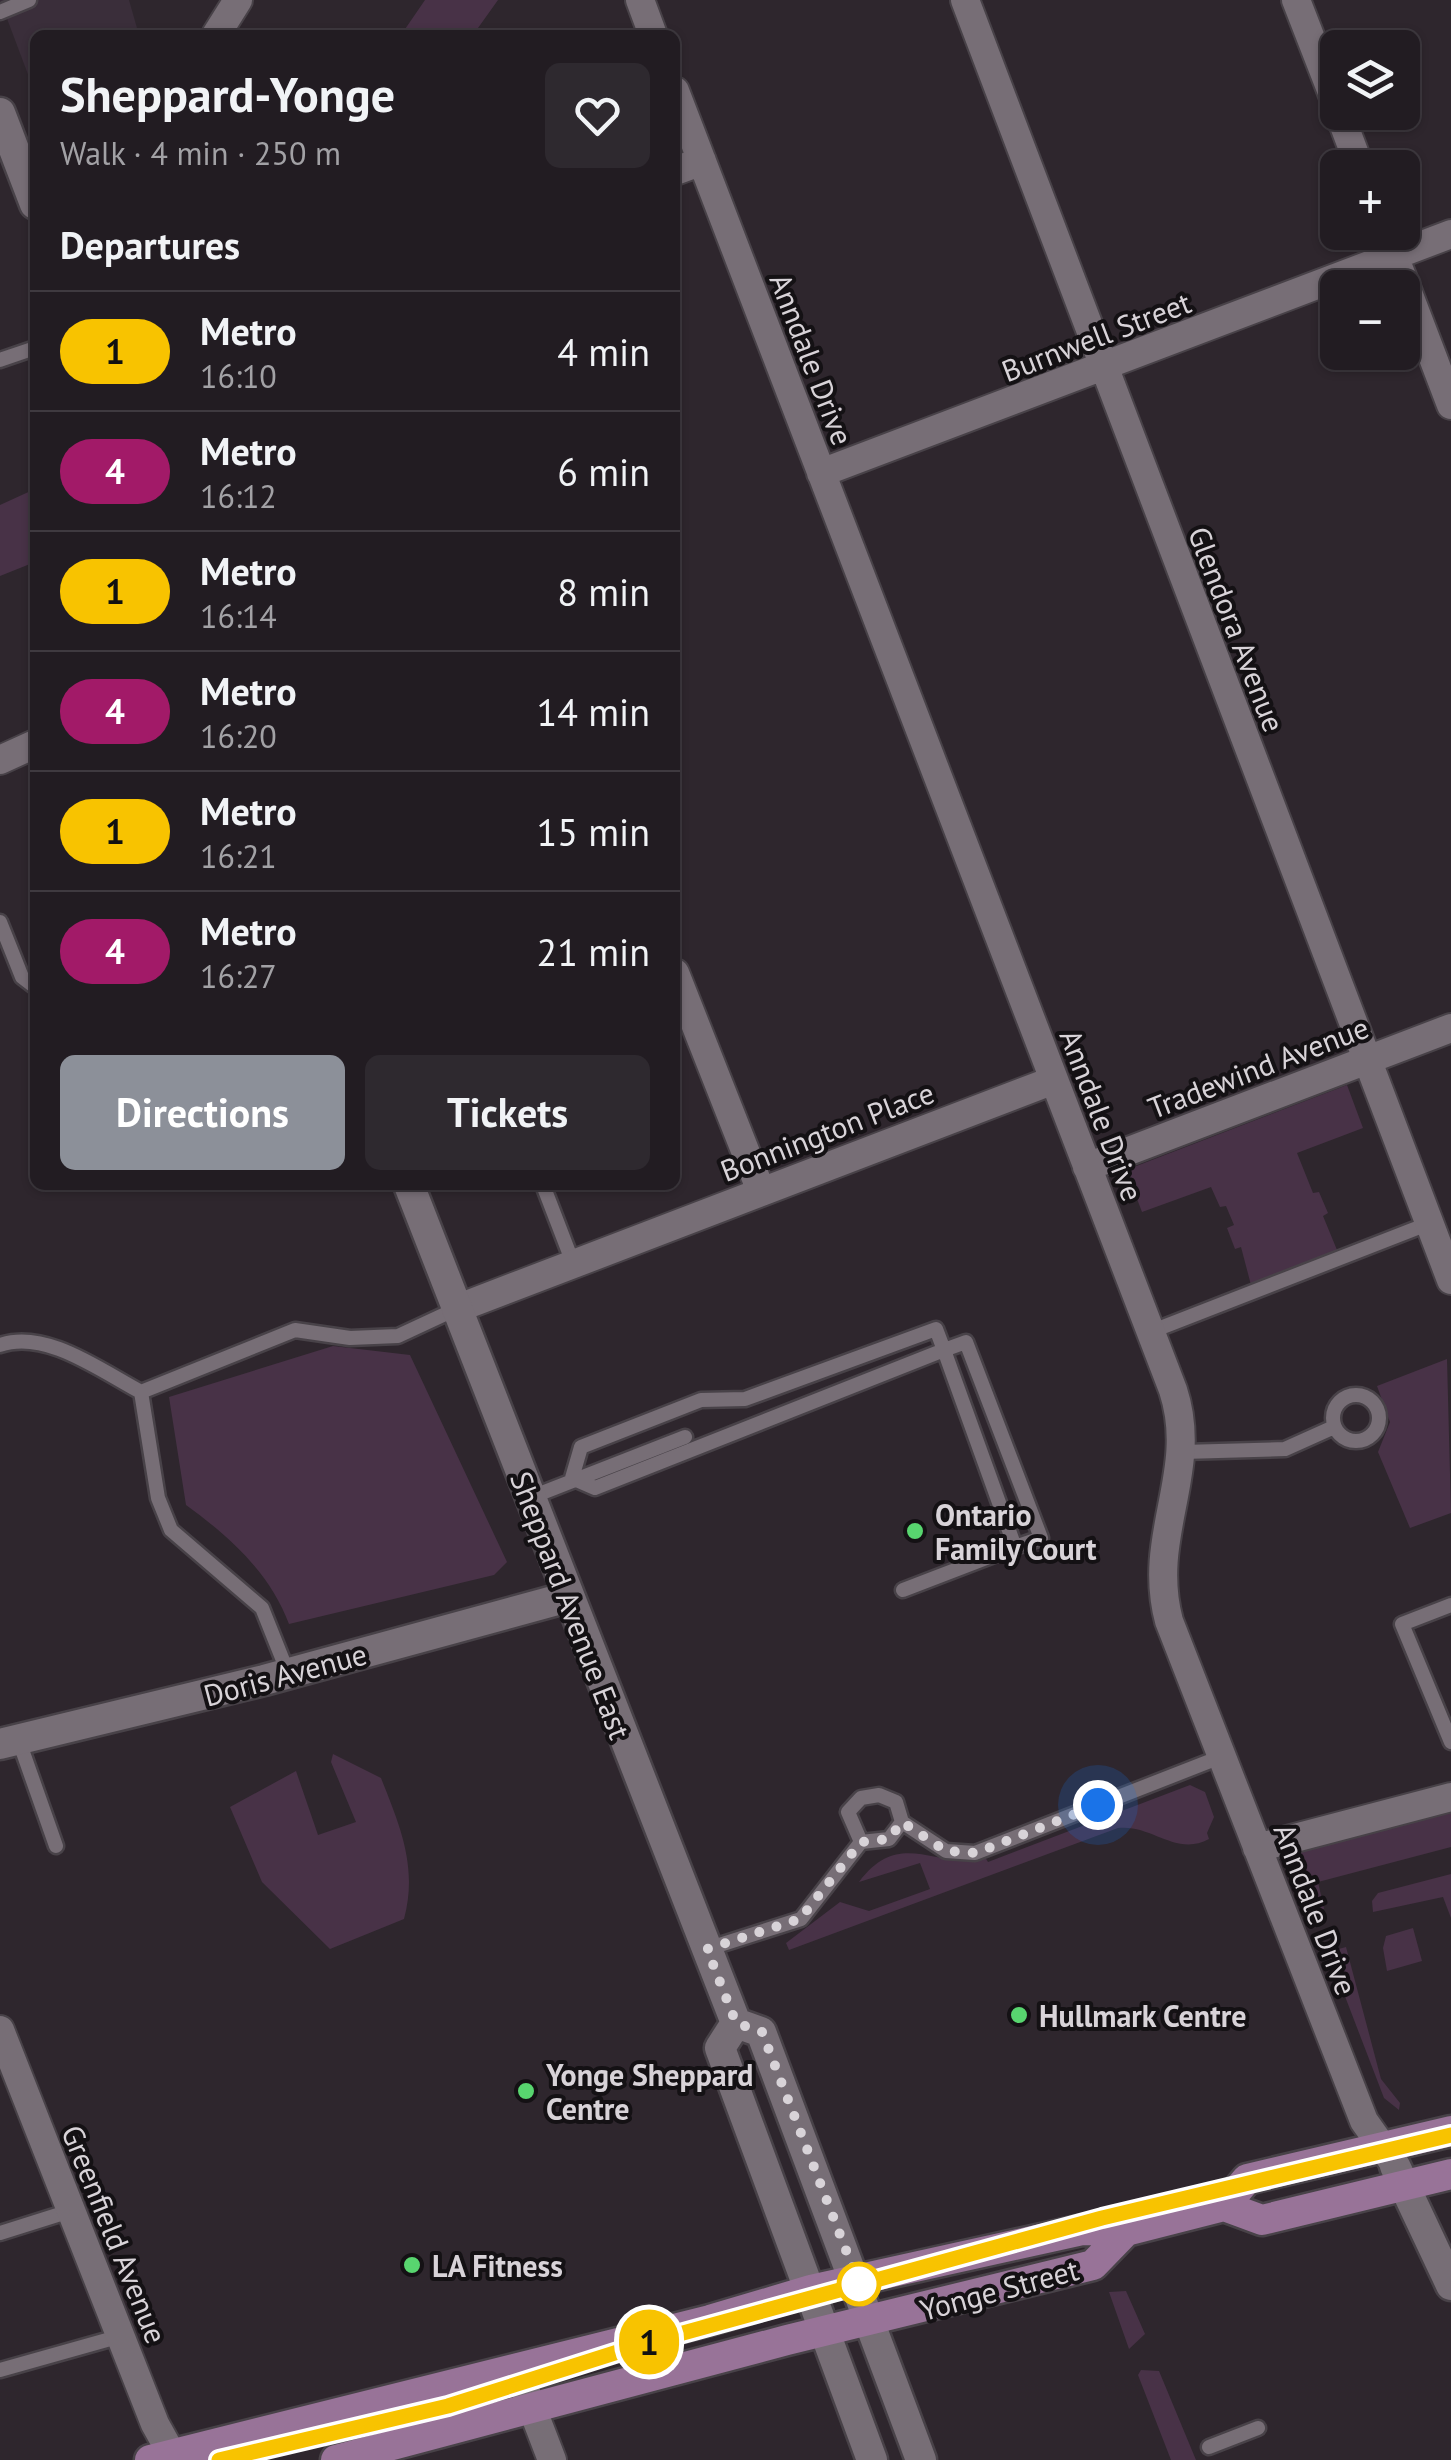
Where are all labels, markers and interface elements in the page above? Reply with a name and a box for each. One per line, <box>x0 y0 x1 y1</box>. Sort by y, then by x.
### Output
map controls <box>1320 30 1420 370</box>
button: layers <box>1320 30 1420 130</box>
text: Sheppard-Yonge <box>60 63 395 125</box>
button: heart <box>545 63 650 168</box>
text: Walk · 4 min · 250 m <box>60 132 341 174</box>
button: + <box>1320 150 1420 250</box>
text: Departures <box>60 220 240 269</box>
street label: Anndale Drive <box>761 268 863 450</box>
button: − <box>1320 270 1420 370</box>
street label: Burnwell Street <box>996 282 1196 390</box>
text: Metro <box>200 306 297 355</box>
text: 4 min <box>557 327 650 376</box>
text: 1 <box>105 328 125 374</box>
text: 16:10 <box>200 355 277 397</box>
text: Metro <box>200 426 297 475</box>
text: 6 min <box>557 447 650 496</box>
text: 4 <box>105 448 125 494</box>
text: 16:12 <box>200 475 277 517</box>
street label: Glendora Avenue <box>1180 521 1294 737</box>
text: Metro <box>200 546 297 595</box>
text: 8 min <box>557 567 650 616</box>
text: 1 <box>105 568 125 614</box>
text: 16:14 <box>200 595 277 637</box>
text: Metro <box>200 666 297 715</box>
text: 14 min <box>537 687 650 736</box>
text: 4 <box>105 688 125 734</box>
text: 16:20 <box>200 715 277 757</box>
text: Metro <box>200 786 297 835</box>
text: 15 min <box>537 807 650 856</box>
text: 1 <box>105 808 125 854</box>
text: 16:21 <box>200 835 277 877</box>
text: Metro <box>200 906 297 955</box>
text: 21 min <box>537 927 650 976</box>
text: 4 <box>105 928 125 974</box>
text: 16:27 <box>200 955 277 997</box>
street label: Tradewind Avenue <box>1142 1007 1374 1127</box>
street label: Anndale Drive <box>1051 1024 1153 1206</box>
button: Directions <box>60 1055 345 1170</box>
button: Tickets <box>365 1055 650 1170</box>
street label: Bonnington Place <box>715 1072 939 1190</box>
street label: Sheppard Avenue East <box>502 1466 640 1744</box>
place label: Ontario Family Court <box>935 1495 1097 1568</box>
marker: Ontario Family Court <box>904 1520 926 1542</box>
street label: Doris Avenue <box>199 1634 371 1714</box>
your location <box>1073 1780 1123 1830</box>
street label: Anndale Drive <box>1265 1818 1367 2000</box>
place label: Hullmark Centre <box>1039 1996 1246 2035</box>
marker: Hullmark Centre <box>1008 2004 1030 2026</box>
place label: Yonge Sheppard Centre <box>545 2055 753 2128</box>
marker: Yonge Sheppard Centre <box>515 2080 537 2102</box>
street label: Greenfield Avenue <box>53 2119 177 2349</box>
place label: LA Fitness <box>432 2246 563 2285</box>
street label: Yonge Street <box>915 2249 1083 2329</box>
marker: LA Fitness <box>401 2254 423 2276</box>
unlabelled marker <box>838 2263 880 2305</box>
line badge: 1 <box>616 2310 682 2374</box>
text: 1 <box>639 2319 659 2365</box>

